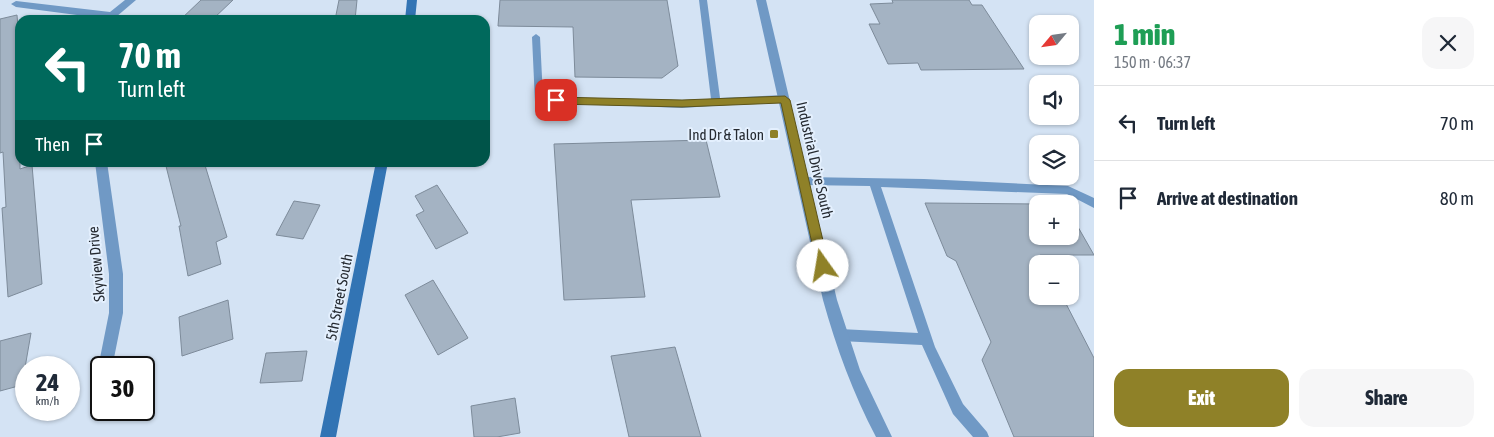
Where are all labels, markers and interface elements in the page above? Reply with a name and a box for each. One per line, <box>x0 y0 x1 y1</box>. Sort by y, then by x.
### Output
north arrow <box>1029 15 1079 65</box>
map controls <box>1029 15 1079 305</box>
text: 1 min <box>1114 17 1175 51</box>
button: close <box>1422 17 1474 69</box>
icon: left <box>35 35 100 100</box>
text: 70 m <box>118 35 181 75</box>
text: 150 m · 06:37 <box>1114 53 1191 71</box>
button: sound <box>1029 75 1079 125</box>
text: Turn left <box>118 76 185 102</box>
pin <box>535 79 577 121</box>
icon: arrive <box>542 86 570 114</box>
street label: Industrial Drive South <box>793 100 837 220</box>
icon: left <box>1114 109 1142 137</box>
text: Turn left <box>1157 112 1215 134</box>
text: 70 m <box>1440 112 1474 134</box>
place label: Ind Dr & Talon <box>688 126 764 143</box>
marker: Ind Dr & Talon <box>768 128 780 140</box>
icon: arrive <box>80 130 108 158</box>
text: Then <box>35 133 70 155</box>
button: layers <box>1029 135 1079 185</box>
icon: arrive <box>1114 184 1142 212</box>
text: Arrive at destination <box>1157 187 1298 209</box>
text: 80 m <box>1440 187 1474 209</box>
button: + <box>1029 195 1079 245</box>
street label: Skyview Drive <box>84 225 108 302</box>
position arrow <box>796 239 848 291</box>
street label: 5th Street South <box>322 252 356 342</box>
button: − <box>1029 255 1079 305</box>
speed limit sign: 30 <box>90 356 155 421</box>
text: 24 <box>36 368 59 396</box>
button: Exit <box>1114 369 1289 427</box>
button: Share <box>1299 369 1474 427</box>
text: km/h <box>36 394 59 408</box>

